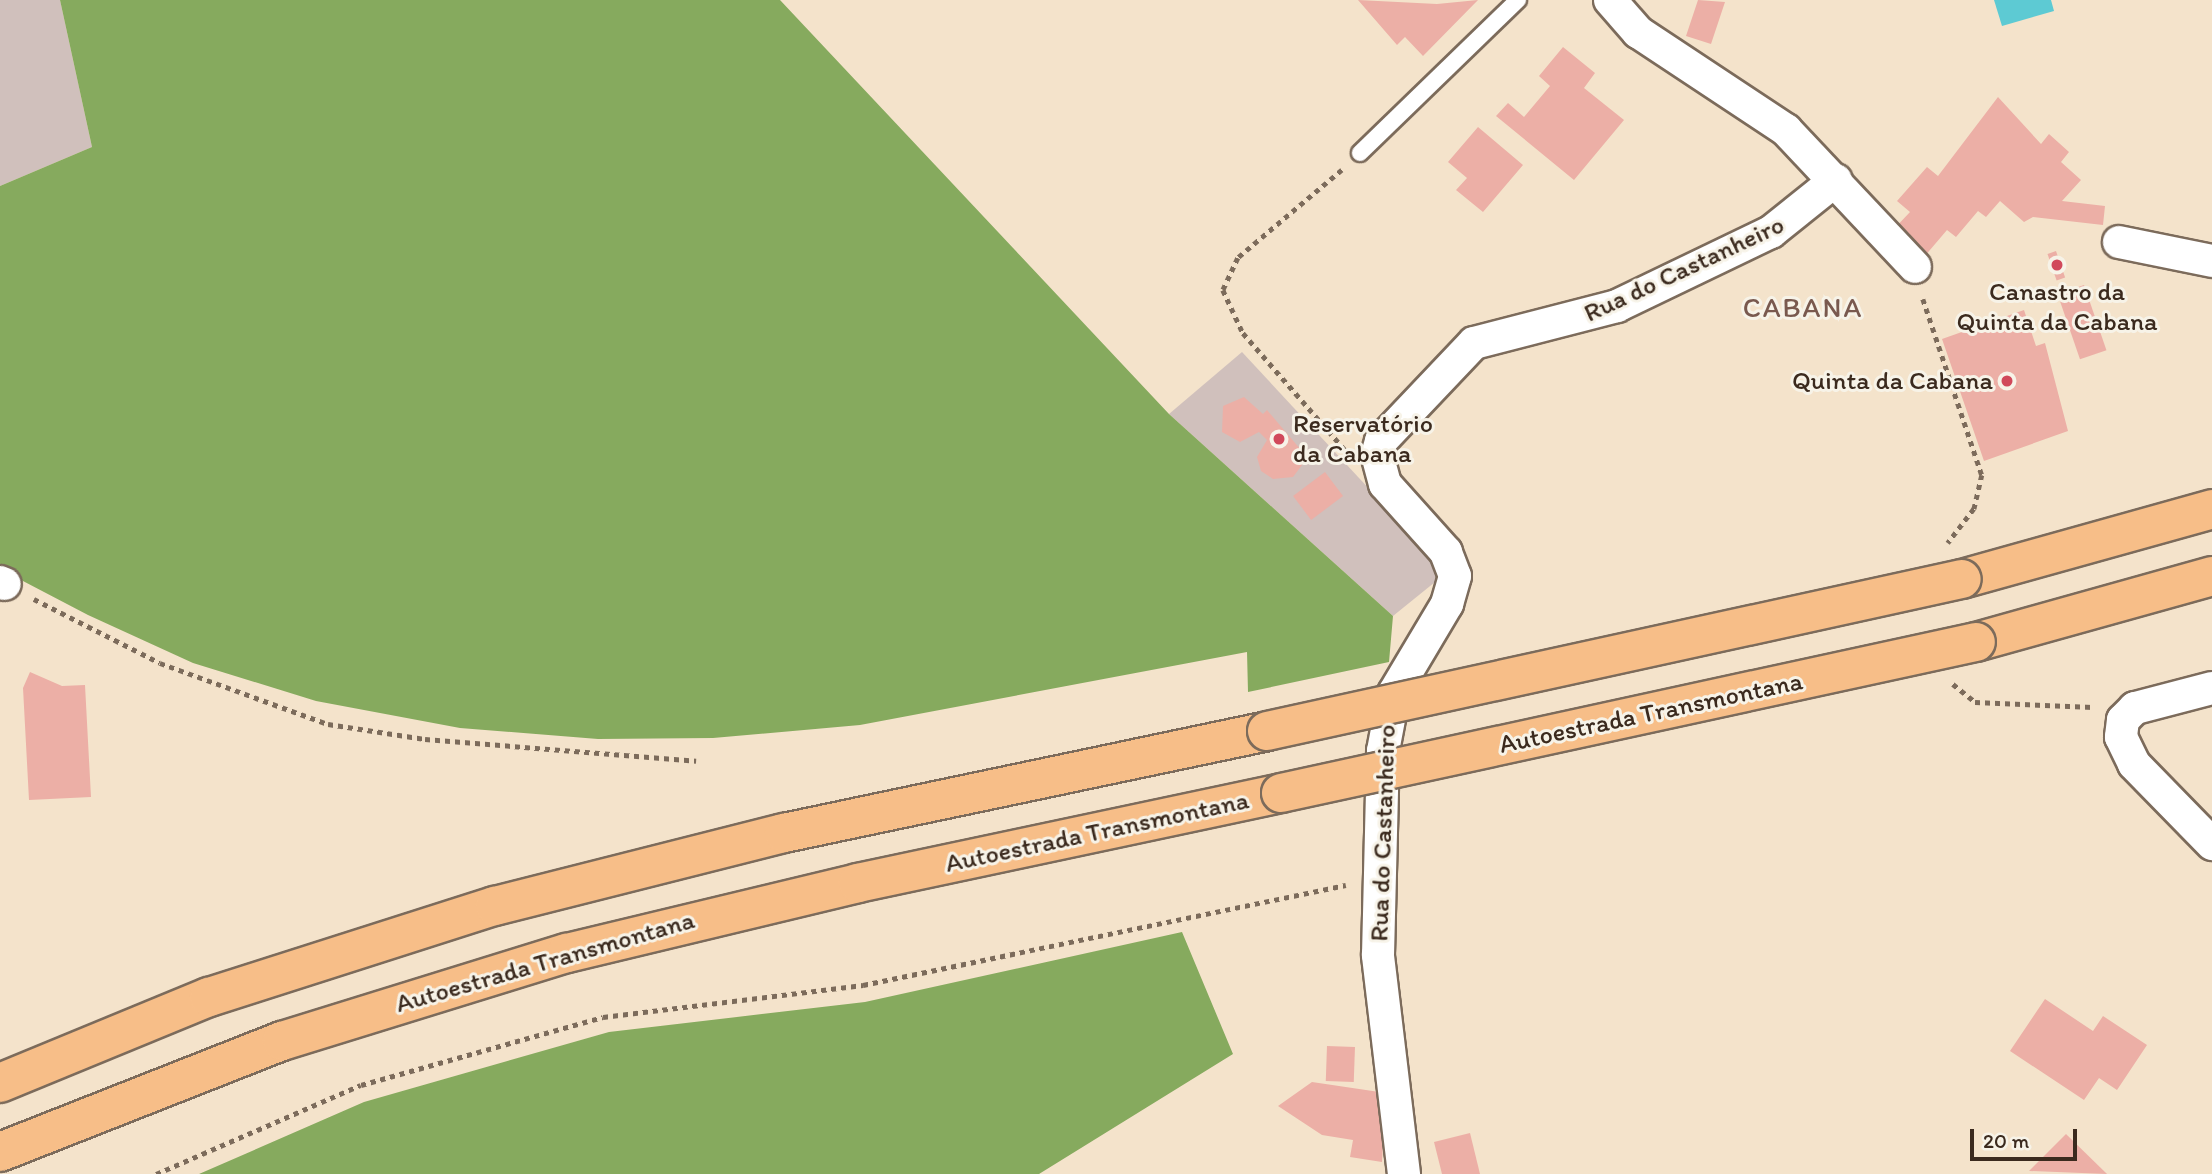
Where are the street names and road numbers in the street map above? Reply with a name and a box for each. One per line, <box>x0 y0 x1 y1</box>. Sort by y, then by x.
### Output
street label: Rua do Castanheiro <box>1579 209 1789 329</box>
street label: Autoestrada Transmontana <box>1498 666 1804 760</box>
street label: Rua do Castanheiro <box>1364 724 1402 942</box>
street label: Autoestrada Transmontana <box>944 785 1250 879</box>
street label: Autoestrada Transmontana <box>393 905 697 1019</box>

